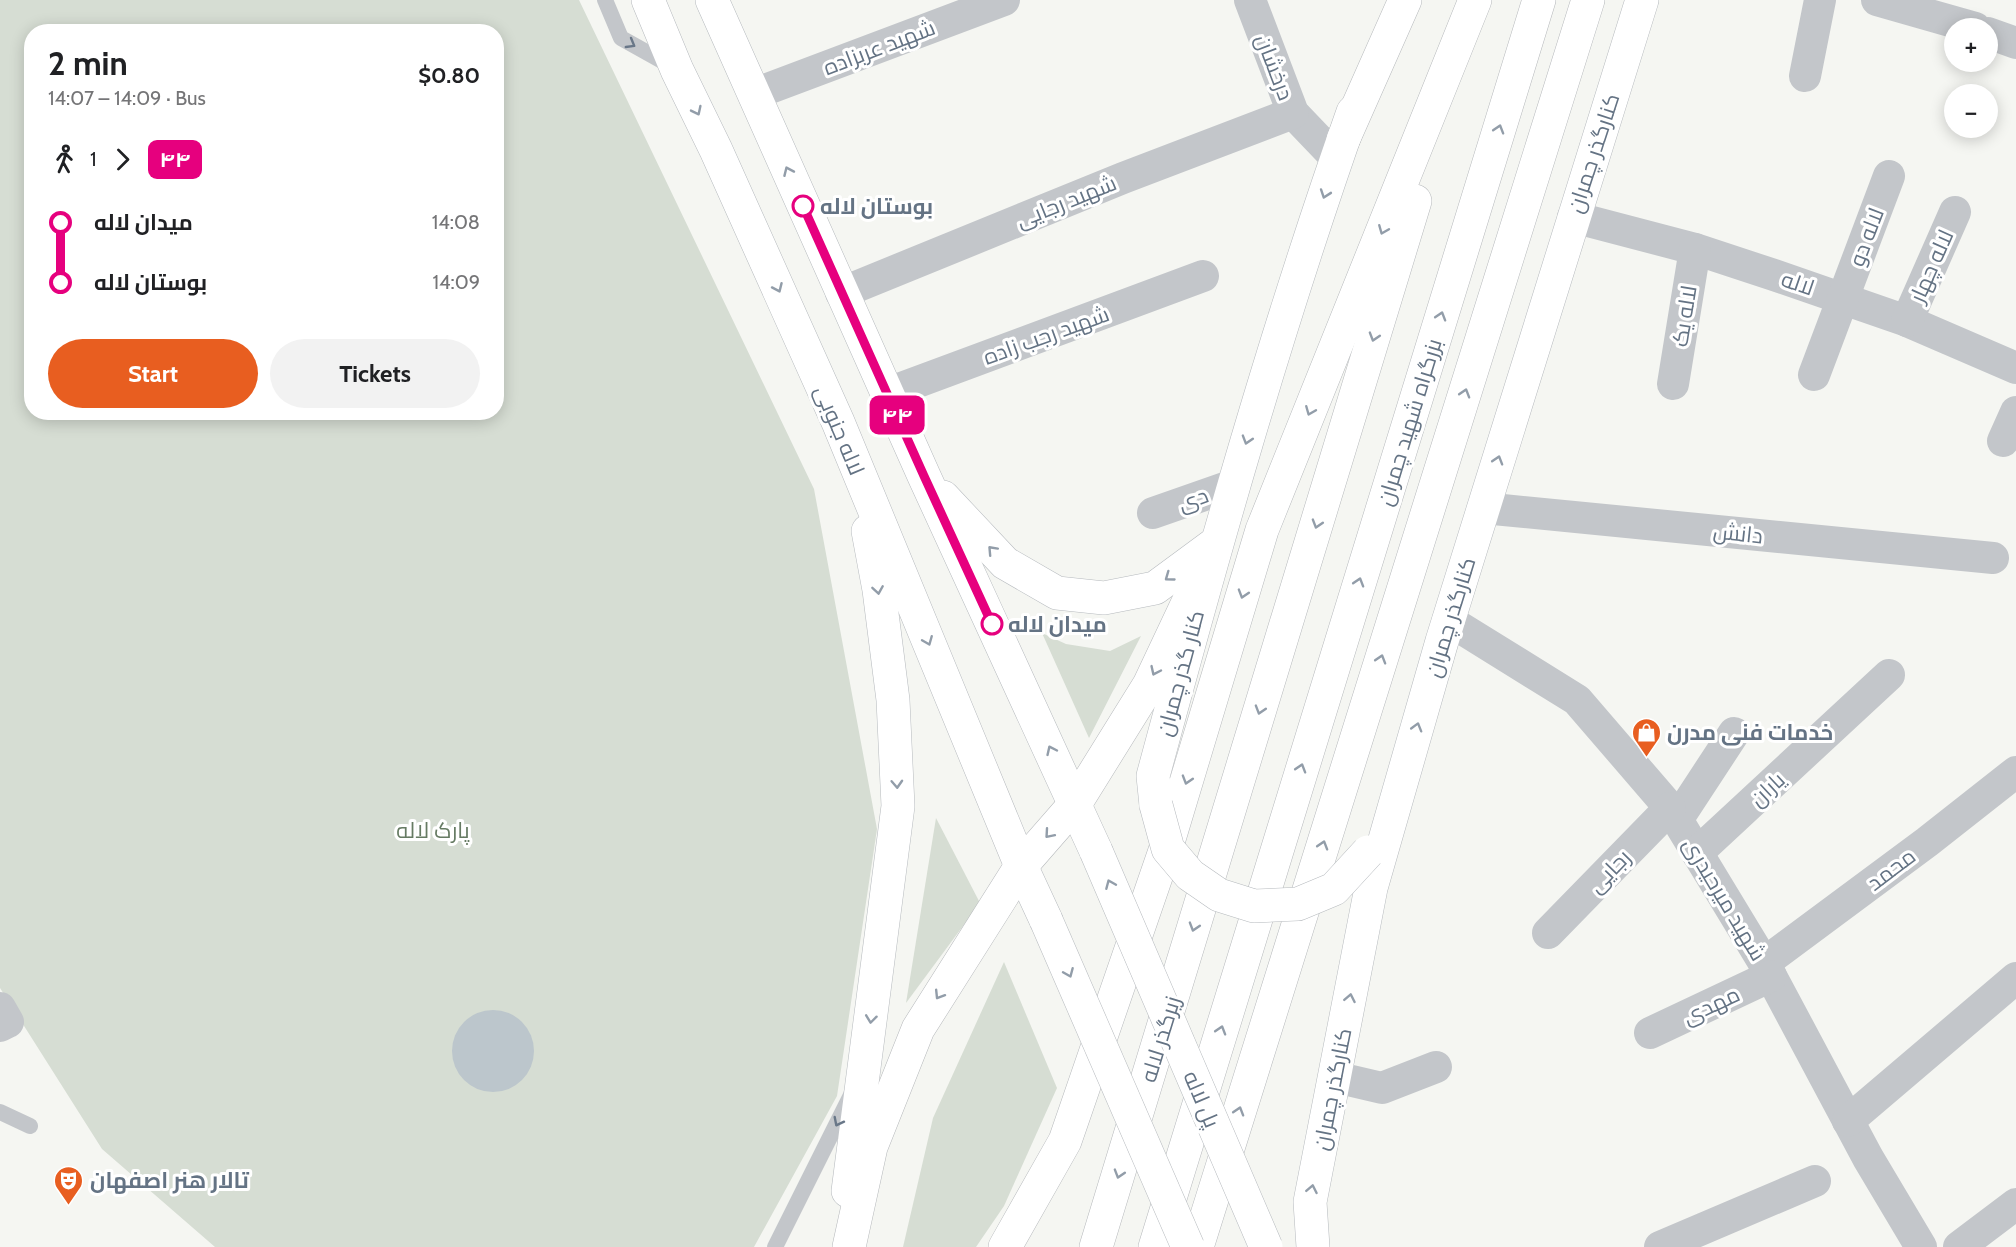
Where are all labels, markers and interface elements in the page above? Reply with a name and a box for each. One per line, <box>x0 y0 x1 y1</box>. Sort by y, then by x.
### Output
street label: شهید عربزاده <box>820 14 939 81</box>
map controls <box>1944 18 1998 138</box>
button: + <box>1944 18 1998 72</box>
street label: درخشان <box>1250 30 1299 104</box>
one-way arrow <box>625 36 635 48</box>
text: 2 min <box>48 43 128 83</box>
text: $0.80 <box>418 62 480 89</box>
button: − <box>1944 84 1998 138</box>
text: 14:07 – 14:09 · Bus <box>48 86 206 110</box>
street label: کنارگذر چمران <box>1561 90 1626 217</box>
one-way arrow <box>690 105 701 115</box>
one-way arrow <box>1492 124 1504 135</box>
icon: walk <box>48 143 81 176</box>
icon: forward <box>106 143 139 176</box>
text: 1 <box>90 147 97 171</box>
text: ۴۴ <box>160 147 190 172</box>
one-way arrow <box>783 167 795 178</box>
street label: شهید رجایی <box>1012 169 1120 234</box>
one-way arrow <box>1320 188 1332 199</box>
place label: بوستان لاله <box>820 193 933 220</box>
marker: بوستان لاله <box>792 195 814 217</box>
street label: لاله دو <box>1843 204 1890 270</box>
text: میدان لاله <box>94 209 193 236</box>
text: 14:08 <box>432 210 480 234</box>
one-way arrow <box>1378 223 1390 234</box>
street label: لاله چهار <box>1903 226 1960 309</box>
street label: لاله <box>1778 265 1818 302</box>
text: بوستان لاله <box>94 269 207 296</box>
text: 14:09 <box>432 270 480 294</box>
one-way arrow <box>771 282 783 293</box>
street label: لاله یک <box>1666 283 1703 349</box>
street label: شهید رجب زاده <box>980 300 1113 371</box>
one-way arrow <box>1434 311 1447 322</box>
one-way arrow <box>1369 331 1381 342</box>
street label: بزرگراه شهید چمران <box>1371 335 1449 509</box>
button: Start <box>48 339 258 408</box>
button: Tickets <box>270 339 480 408</box>
street label: لاله جنوبی <box>809 381 870 479</box>
one-way arrow <box>1457 388 1470 399</box>
line badge: ۴۴ <box>870 396 924 434</box>
text: ۴۴ <box>882 403 912 428</box>
one-way arrow <box>1305 404 1317 415</box>
one-way arrow <box>1242 434 1254 445</box>
one-way arrow <box>1491 455 1503 466</box>
street label: دی <box>1174 482 1212 517</box>
street label: دانش <box>1712 517 1764 550</box>
one-way arrow <box>1312 518 1324 529</box>
one-way arrow <box>989 546 1000 557</box>
street label: کنارگذر چمران <box>1419 554 1482 681</box>
one-way arrow <box>1165 570 1176 581</box>
one-way arrow <box>1352 577 1364 588</box>
one-way arrow <box>872 585 884 594</box>
one-way arrow <box>1238 588 1250 599</box>
street label: کنار گذر چمران <box>1151 607 1211 739</box>
place label: میدان لاله <box>1008 611 1107 638</box>
marker: میدان لاله <box>981 613 1003 635</box>
one-way arrow <box>921 634 933 645</box>
one-way arrow <box>1374 654 1386 665</box>
one-way arrow <box>1151 665 1163 676</box>
one-way arrow <box>1255 704 1267 715</box>
shop icon: خدمات فنی مدرن <box>1630 716 1662 758</box>
place label: خدمات فنی مدرن <box>1667 719 1833 746</box>
one-way arrow <box>1410 722 1422 733</box>
one-way arrow <box>1046 746 1058 757</box>
one-way arrow <box>1294 764 1307 774</box>
street label: یاران <box>1744 766 1791 812</box>
one-way arrow <box>1182 774 1194 785</box>
one-way arrow <box>890 779 903 788</box>
park label: پارک لاله <box>396 817 470 845</box>
one-way arrow <box>1045 827 1056 838</box>
street label: شهید میرحیدری <box>1677 833 1772 966</box>
one-way arrow <box>1316 840 1328 851</box>
street label: محمد <box>1862 842 1921 896</box>
street label: رجایی <box>1582 844 1636 899</box>
one-way arrow <box>1105 880 1117 891</box>
one-way arrow <box>1189 921 1201 932</box>
one-way arrow <box>1062 967 1074 978</box>
street label: مهدی <box>1678 981 1744 1030</box>
one-way arrow <box>935 989 947 999</box>
street label: زیرگذر لاله <box>1135 993 1186 1085</box>
one-way arrow <box>1343 993 1356 1003</box>
one-way arrow <box>865 1014 877 1023</box>
one-way arrow <box>1214 1025 1226 1036</box>
street label: کنارگذر چمران <box>1307 1026 1359 1153</box>
street label: پل لاله <box>1177 1067 1226 1132</box>
one-way arrow <box>1232 1106 1244 1117</box>
one-way arrow <box>833 1116 845 1127</box>
theatre icon: تالار هنر اصفهان <box>53 1164 85 1206</box>
place label: تالار هنر اصفهان <box>90 1167 250 1194</box>
one-way arrow <box>1114 1168 1126 1179</box>
one-way arrow <box>1305 1184 1318 1194</box>

